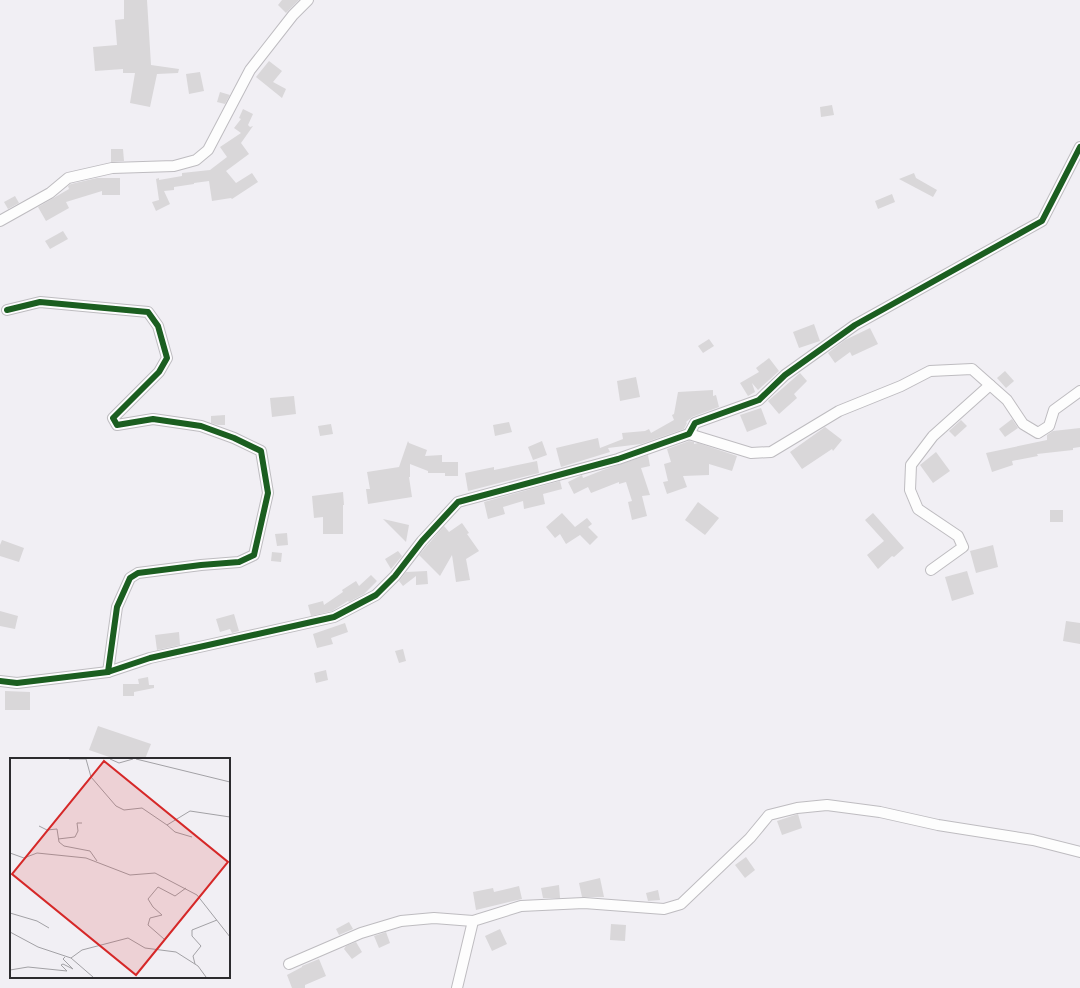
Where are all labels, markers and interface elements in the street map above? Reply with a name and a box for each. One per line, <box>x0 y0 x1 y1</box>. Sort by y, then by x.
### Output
inset map <box>10 758 230 978</box>

